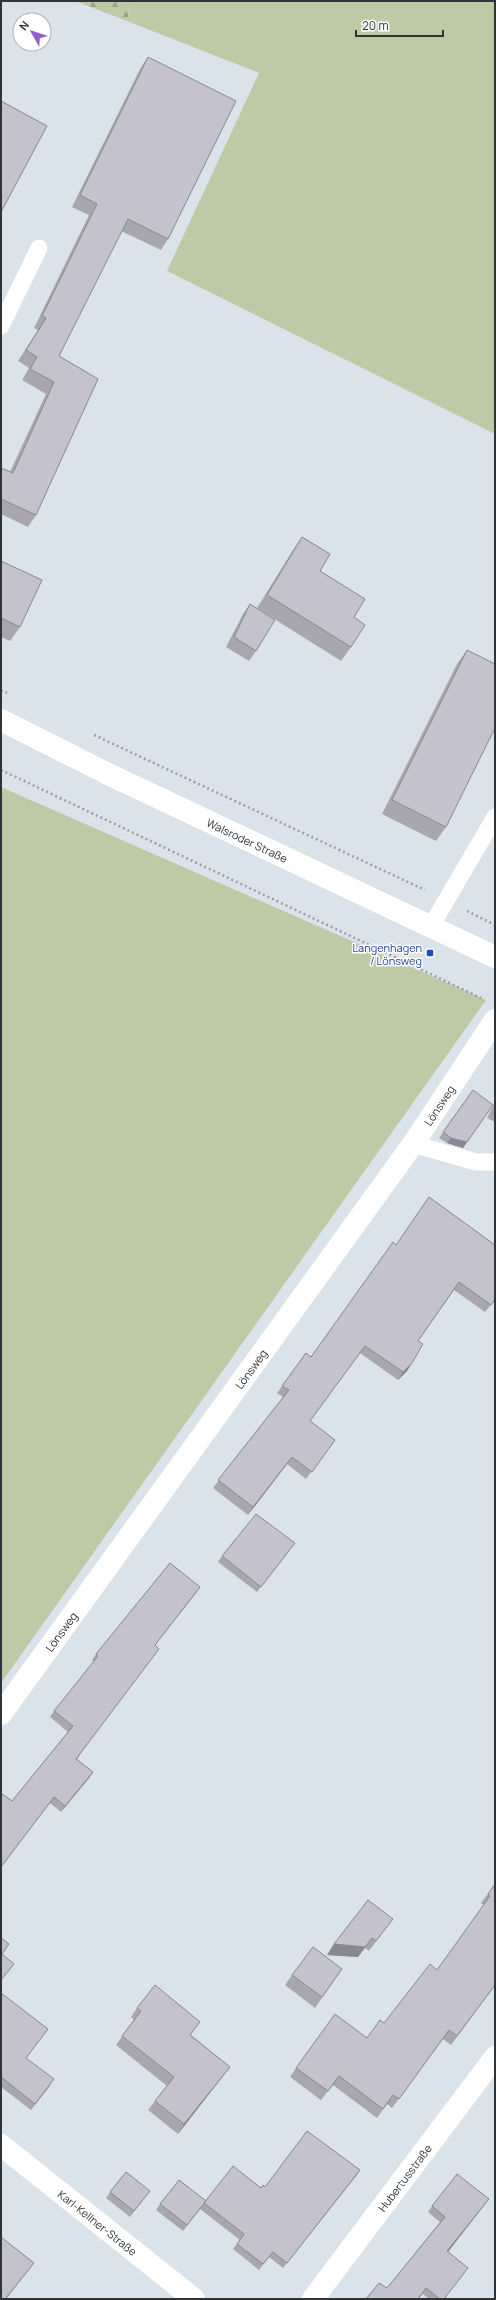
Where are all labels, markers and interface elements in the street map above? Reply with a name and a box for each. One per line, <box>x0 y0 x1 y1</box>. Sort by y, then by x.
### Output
north arrow <box>12 12 52 52</box>
scale bar <box>356 12 443 38</box>
text: 20 m <box>362 17 389 34</box>
text: N <box>16 18 32 33</box>
street label: Walsroder Straße <box>204 814 291 866</box>
place label: Langenhagen / Lönsweg <box>352 940 422 968</box>
marker: Langenhagen / Lönsweg <box>425 948 435 958</box>
street label: Lönsweg <box>420 1082 458 1128</box>
street label: Lönsweg <box>231 1346 270 1392</box>
street label: Lönsweg <box>41 1609 80 1654</box>
street label: Hubertusstraße <box>374 2140 435 2214</box>
street label: Karl-Kellner-Straße <box>55 2186 141 2259</box>

